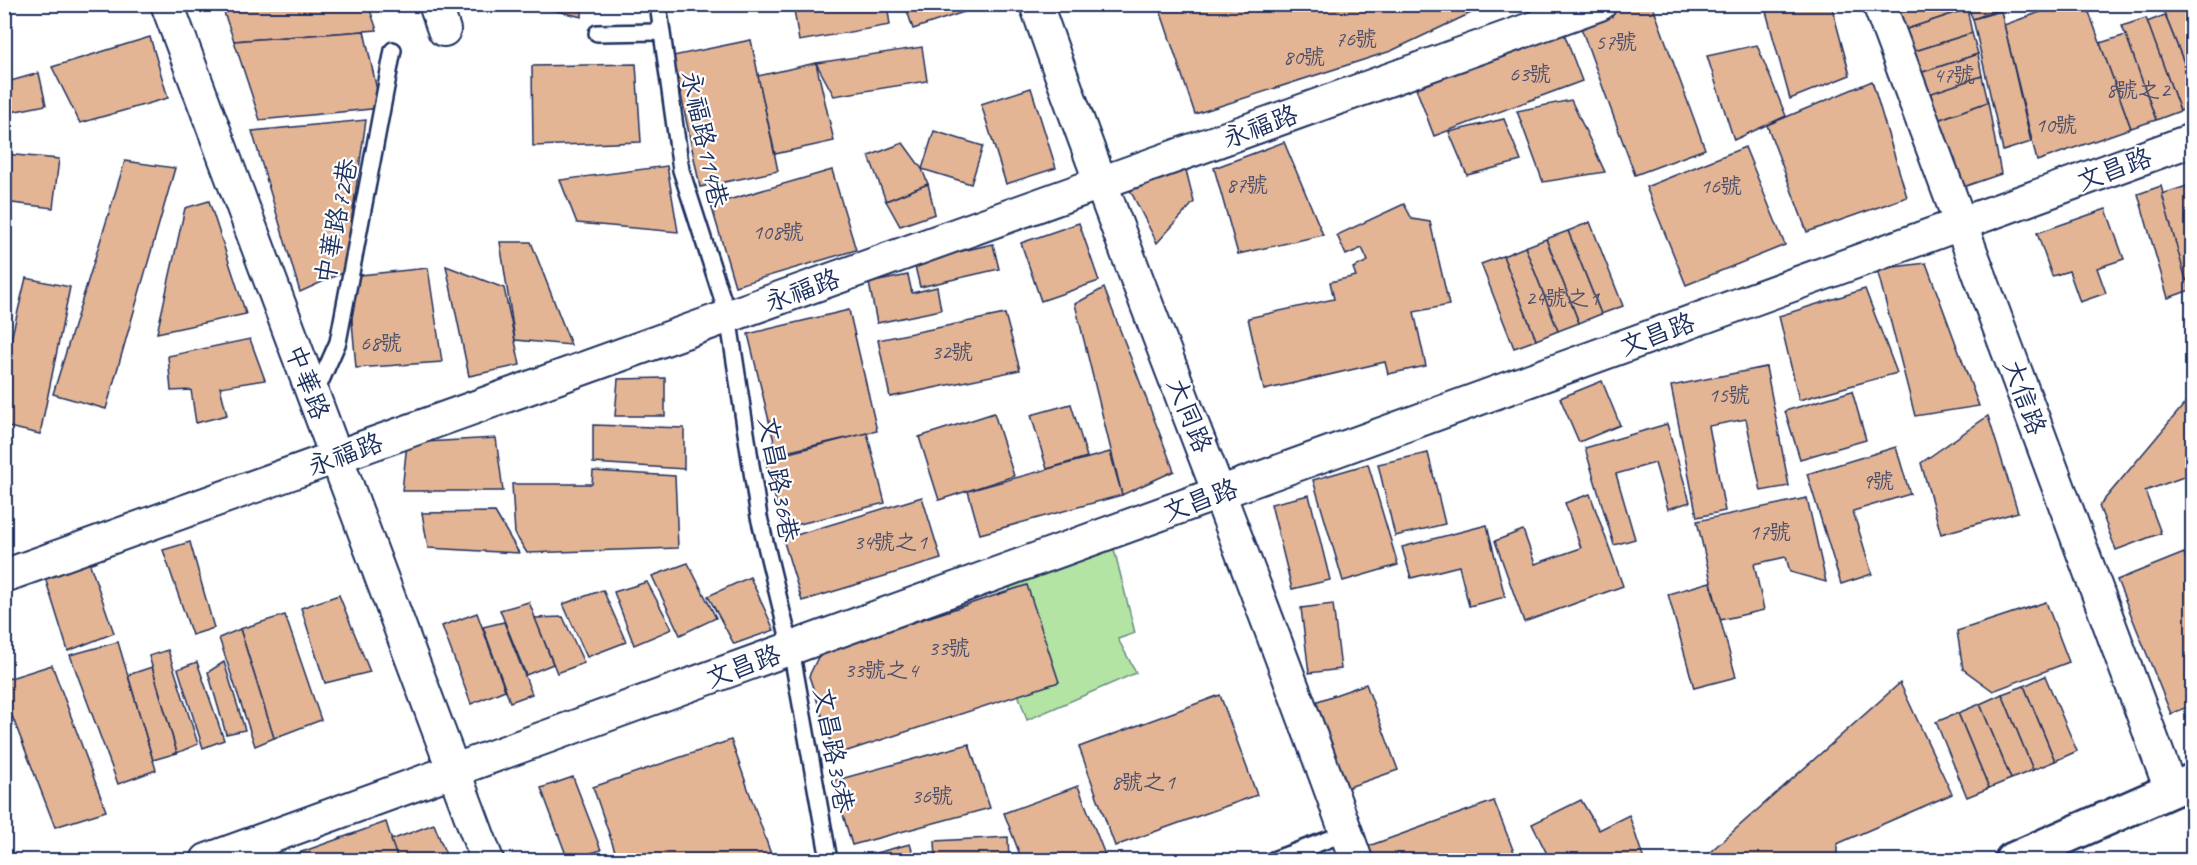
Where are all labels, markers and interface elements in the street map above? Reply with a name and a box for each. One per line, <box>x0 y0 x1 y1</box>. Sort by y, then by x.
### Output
house number: 76號 <box>1335 25 1377 53</box>
house number: 57號 <box>1595 28 1637 56</box>
house number: 80號 <box>1283 43 1325 71</box>
house number: 63號 <box>1509 60 1551 88</box>
house number: 47號 <box>1933 61 1975 89</box>
street label: 永福路114巷 <box>674 68 735 211</box>
house number: 8號之2 <box>2106 76 2172 104</box>
street label: 永福路 <box>1218 98 1302 155</box>
house number: 10號 <box>2035 111 2077 139</box>
street label: 文昌路 <box>2072 141 2156 198</box>
street label: 中華路72巷 <box>308 155 365 287</box>
house number: 87號 <box>1226 171 1268 199</box>
house number: 16號 <box>1700 172 1742 200</box>
house number: 108號 <box>752 218 804 246</box>
street label: 永福路 <box>760 262 844 319</box>
house number: 24號之1 <box>1525 284 1600 312</box>
street label: 文昌路 <box>1615 306 1699 363</box>
house number: 68號 <box>360 329 402 357</box>
house number: 32號 <box>931 338 973 366</box>
street label: 中華路 <box>278 340 337 425</box>
street label: 大信路 <box>1996 355 2053 439</box>
street label: 大同路 <box>1160 373 1219 458</box>
house number: 15號 <box>1708 381 1750 409</box>
street label: 文昌路36巷 <box>751 413 806 545</box>
street label: 永福路 <box>303 426 387 483</box>
house number: 9號 <box>1862 467 1894 495</box>
street label: 文昌路 <box>1158 472 1242 529</box>
house number: 17號 <box>1749 518 1791 546</box>
house number: 34號之1 <box>853 528 928 556</box>
house number: 33號 <box>928 634 970 662</box>
street label: 文昌路 <box>701 638 785 695</box>
house number: 33號之4 <box>844 656 920 684</box>
street label: 文昌路35巷 <box>806 684 861 816</box>
house number: 8號之1 <box>1111 768 1176 796</box>
house number: 36號 <box>911 782 953 810</box>

